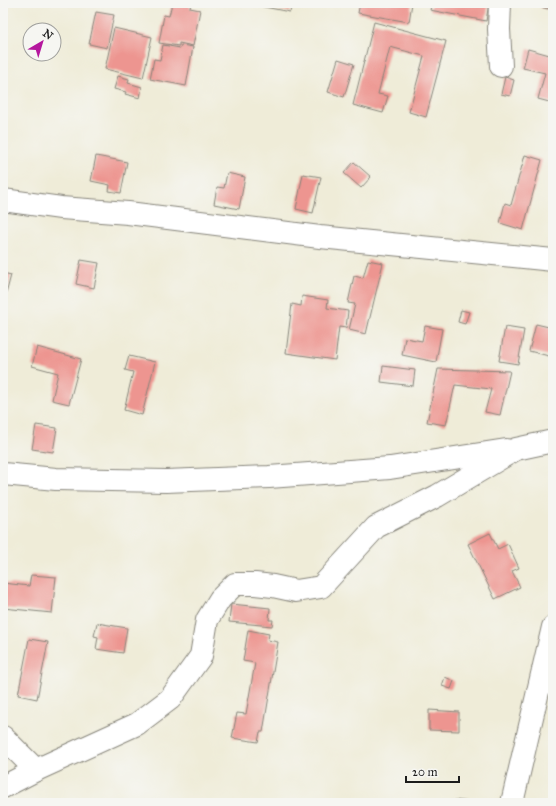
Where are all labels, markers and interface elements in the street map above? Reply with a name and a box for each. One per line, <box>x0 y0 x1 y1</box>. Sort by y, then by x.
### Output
north arrow <box>22 22 62 62</box>
text: N <box>40 27 56 43</box>
scale bar <box>406 758 459 784</box>
text: 20 m <box>412 765 438 779</box>

